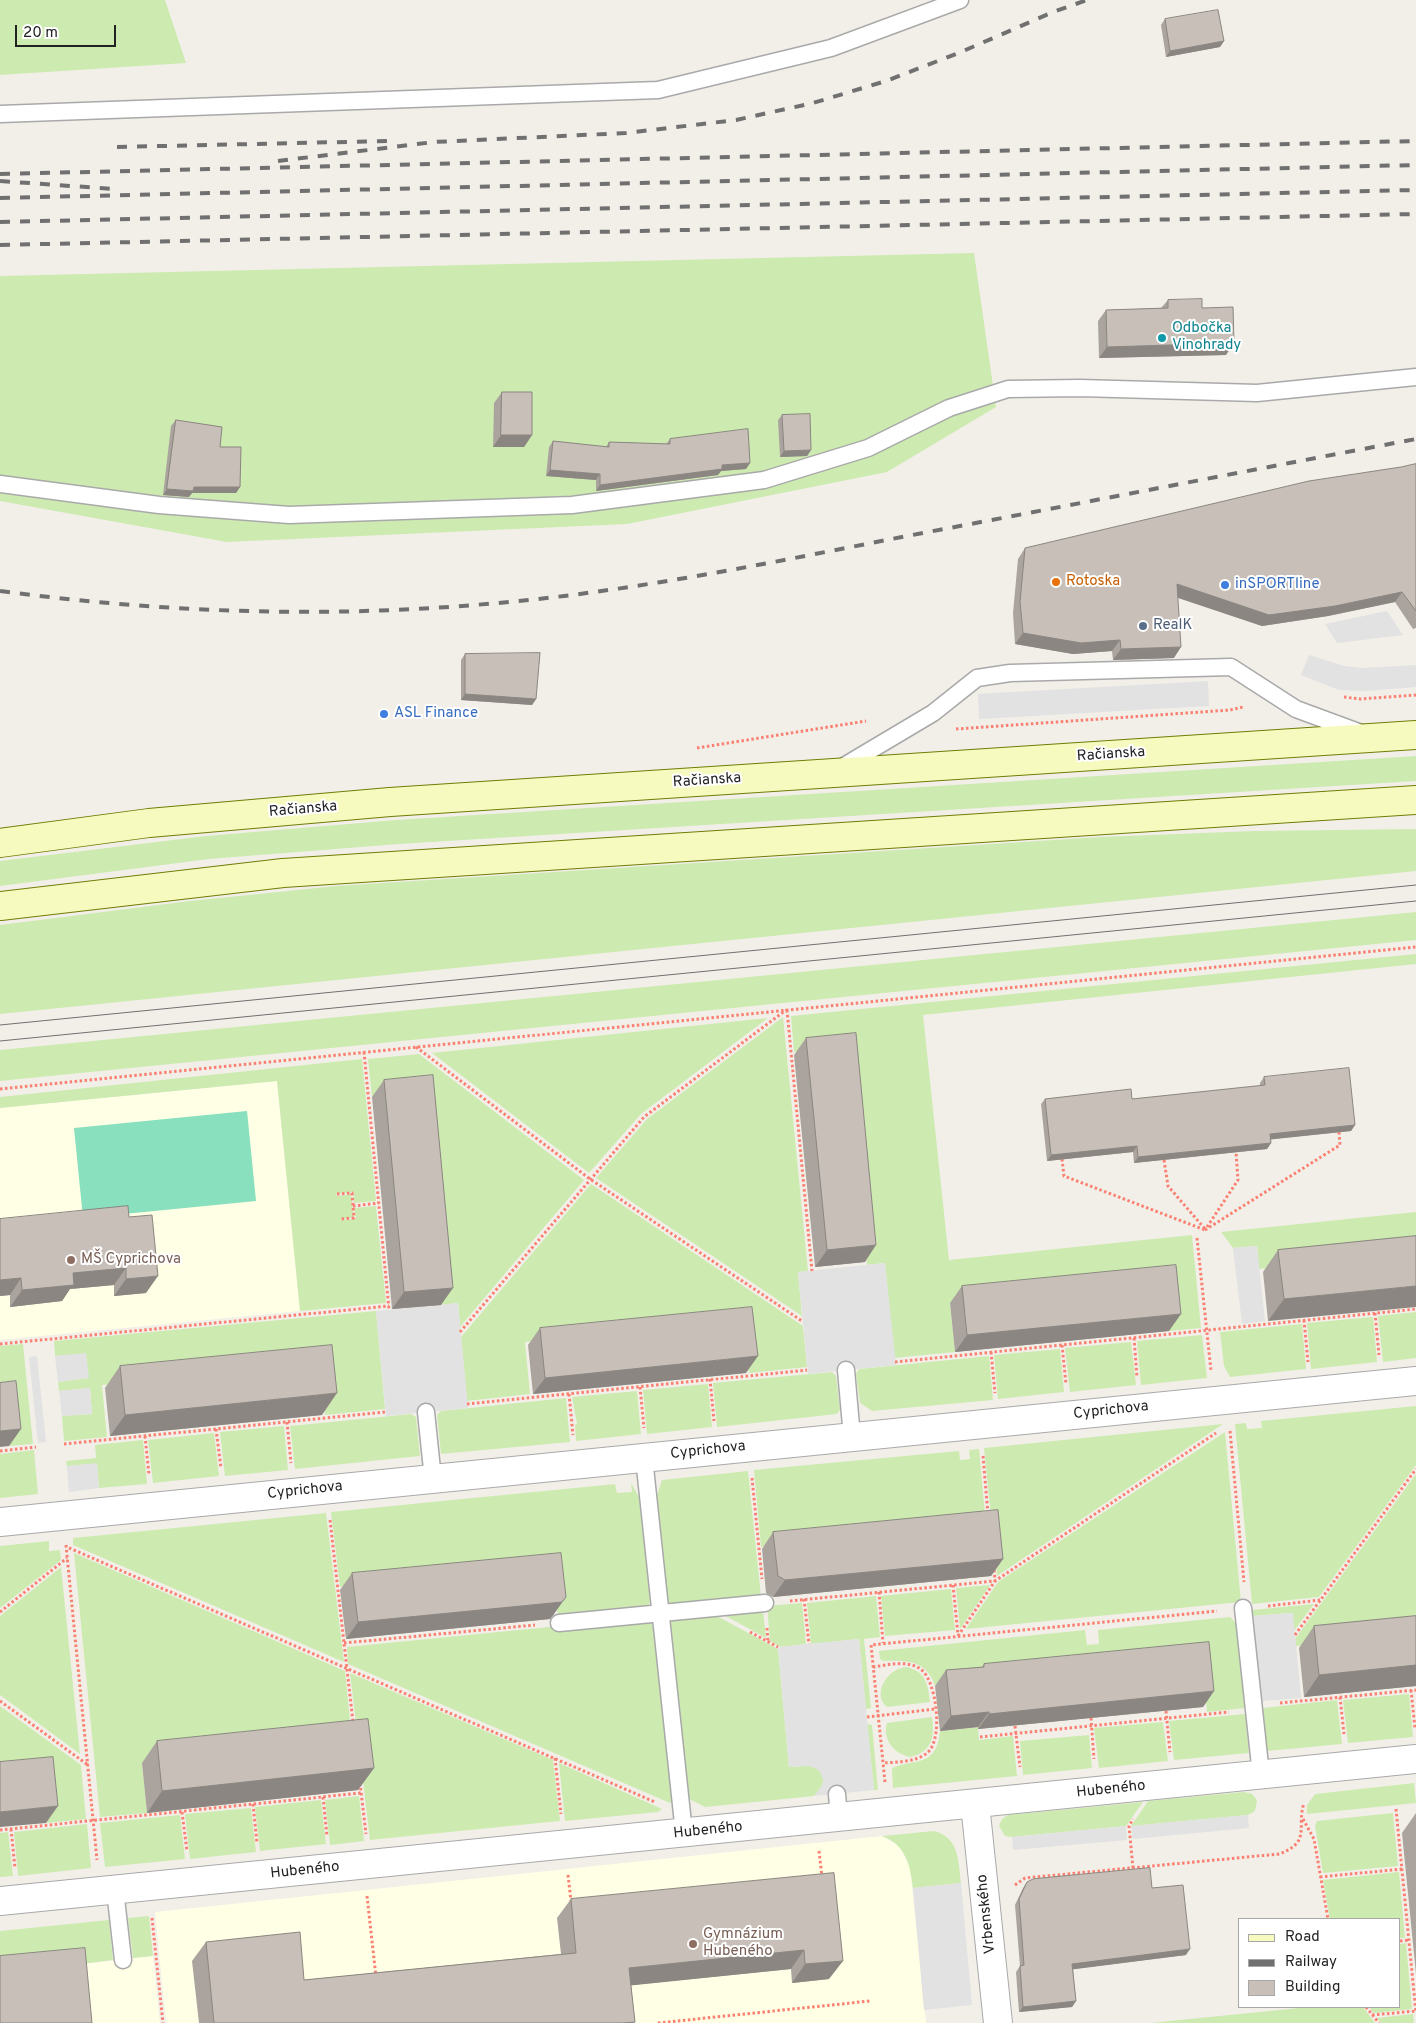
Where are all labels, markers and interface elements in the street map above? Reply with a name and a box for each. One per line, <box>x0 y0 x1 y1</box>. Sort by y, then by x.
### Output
scale bar <box>18 15 119 47</box>
text: 20 m <box>23 24 58 43</box>
place label: Odbočka Vinohrady <box>1172 320 1241 355</box>
marker: Odbočka Vinohrady <box>1156 332 1168 344</box>
place label: Rotoska <box>1066 573 1120 591</box>
marker: Rotoska <box>1050 576 1062 588</box>
place label: inSPORTline <box>1235 576 1319 594</box>
marker: inSPORTline <box>1219 579 1231 591</box>
place label: RealK <box>1153 617 1192 635</box>
marker: RealK <box>1137 620 1149 632</box>
place label: ASL Finance <box>394 705 478 723</box>
marker: ASL Finance <box>378 708 390 720</box>
street label: Račianska <box>1076 744 1146 766</box>
street label: Račianska <box>672 770 742 792</box>
street label: Račianska <box>268 798 338 822</box>
place label: MŠ Cyprichova <box>81 1251 181 1269</box>
marker: MŠ Cyprichova <box>65 1254 77 1266</box>
street label: Cyprichova <box>1073 1398 1149 1424</box>
street label: Cyprichova <box>670 1438 746 1464</box>
street label: Cyprichova <box>267 1478 343 1504</box>
street label: Hubeného <box>1075 1777 1147 1803</box>
street label: Hubeného <box>672 1818 744 1844</box>
street label: Hubeného <box>269 1858 341 1884</box>
street label: Vrbenského <box>974 1873 1000 1955</box>
legend <box>1238 1918 1401 2008</box>
place label: Gymnázium Hubeného <box>703 1926 783 1961</box>
text: Road <box>1285 1928 1320 1947</box>
marker: Gymnázium Hubeného <box>687 1938 699 1950</box>
text: Railway <box>1285 1953 1337 1972</box>
text: Building <box>1285 1978 1340 1997</box>

